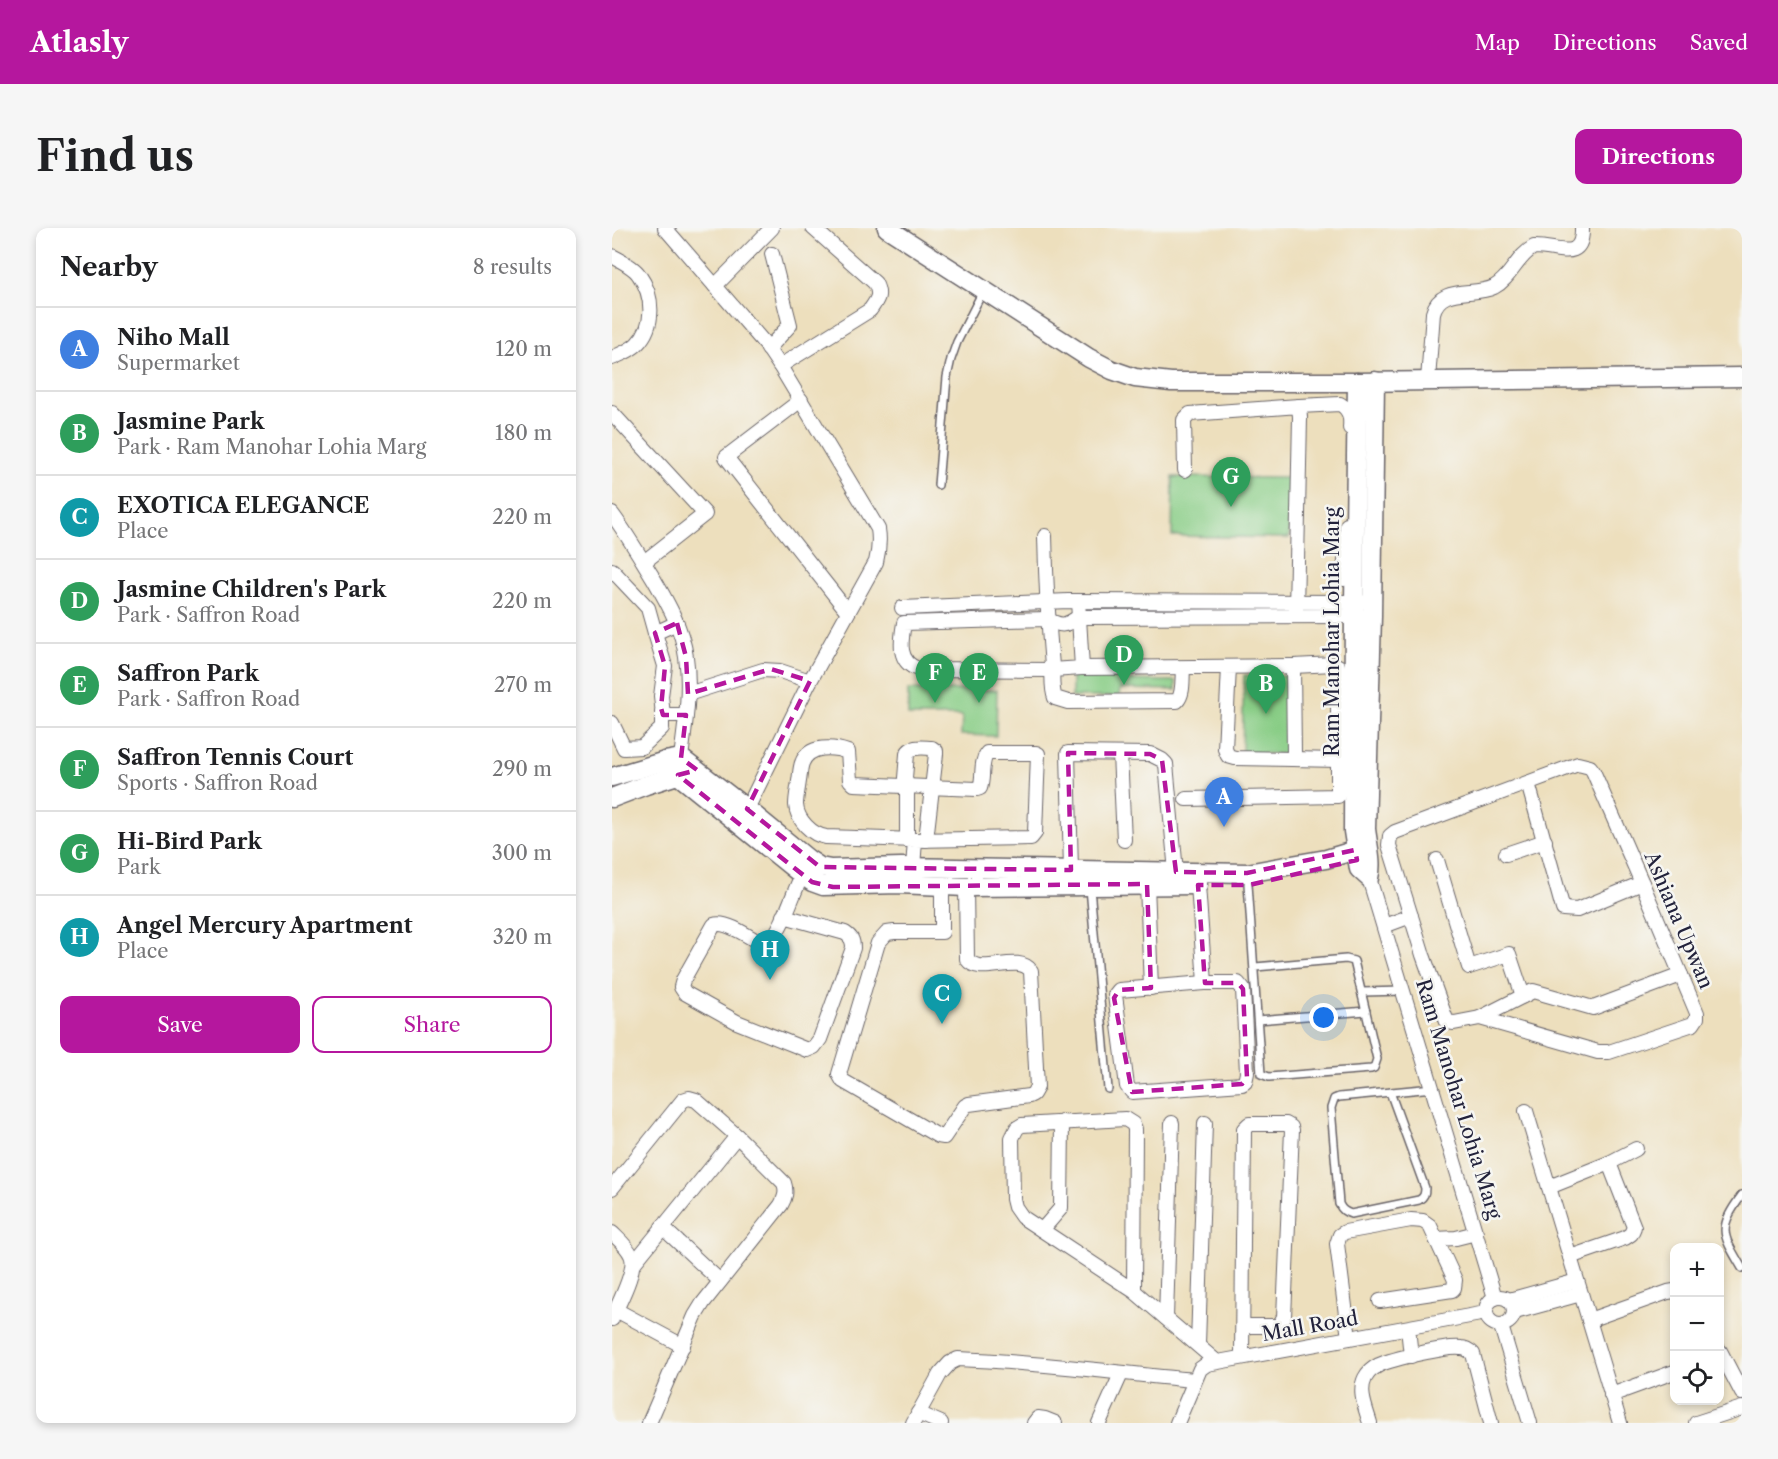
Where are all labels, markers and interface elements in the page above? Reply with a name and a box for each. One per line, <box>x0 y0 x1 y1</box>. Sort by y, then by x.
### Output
text: Atlasly <box>30 25 129 59</box>
text: Map <box>1475 30 1520 55</box>
text: Directions <box>1553 30 1657 55</box>
text: Saved <box>1690 30 1748 55</box>
button: Directions <box>1575 129 1742 184</box>
text: Find us <box>36 130 194 182</box>
text: Nearby <box>60 251 158 283</box>
text: 8 results <box>473 255 552 279</box>
text: Niho Mall <box>117 324 230 351</box>
text: A <box>72 337 87 361</box>
text: 120 m <box>495 337 552 361</box>
text: Supermarket <box>117 351 240 375</box>
text: Jasmine Park <box>117 408 264 435</box>
text: B <box>72 421 87 445</box>
text: 180 m <box>495 421 552 445</box>
text: Park · Ram Manohar Lohia Marg <box>117 435 426 459</box>
pin: G <box>1212 458 1250 507</box>
text: EXOTICA ELEGANCE <box>117 492 369 519</box>
text: C <box>71 505 88 529</box>
text: 220 m <box>492 505 552 529</box>
street label: Ram Manohar Lohia Marg <box>1320 507 1344 757</box>
text: Place <box>117 519 168 543</box>
text: Jasmine Children's Park <box>117 576 386 603</box>
text: D <box>71 589 88 613</box>
text: 220 m <box>492 589 552 613</box>
text: Park · Saffron Road <box>117 603 300 627</box>
pin: D <box>1104 636 1144 685</box>
pin: F <box>916 654 954 703</box>
pin: E <box>960 654 998 703</box>
text: Saffron Park <box>117 660 259 687</box>
pin: B <box>1246 664 1286 714</box>
text: E <box>72 673 87 697</box>
text: 270 m <box>494 673 552 697</box>
text: Park · Saffron Road <box>117 687 300 711</box>
text: Saffron Tennis Court <box>117 744 353 771</box>
text: F <box>73 757 86 781</box>
text: 290 m <box>492 757 552 781</box>
text: Sports · Saffron Road <box>117 771 318 795</box>
pin: A <box>1204 778 1244 827</box>
text: Hi-Bird Park <box>117 828 262 855</box>
text: G <box>71 841 88 865</box>
text: 300 m <box>492 841 552 865</box>
street label: Ashiana Upwan <box>1639 847 1719 993</box>
text: Park <box>117 855 160 879</box>
text: Angel Mercury Apartment <box>117 912 413 939</box>
text: H <box>70 925 89 949</box>
text: 320 m <box>493 925 552 949</box>
pin: H <box>750 930 790 980</box>
text: Place <box>117 939 168 963</box>
pin: C <box>922 974 962 1024</box>
street label: Ram Manohar Lohia Marg <box>1411 976 1507 1222</box>
button: Save <box>60 996 300 1053</box>
button: Share <box>312 996 552 1053</box>
your location <box>1309 1003 1338 1032</box>
map controls <box>1670 1243 1724 1405</box>
button: + <box>1670 1243 1724 1297</box>
button: − <box>1670 1297 1724 1351</box>
street label: Mall Road <box>1260 1306 1360 1346</box>
button: locate <box>1670 1351 1724 1405</box>

